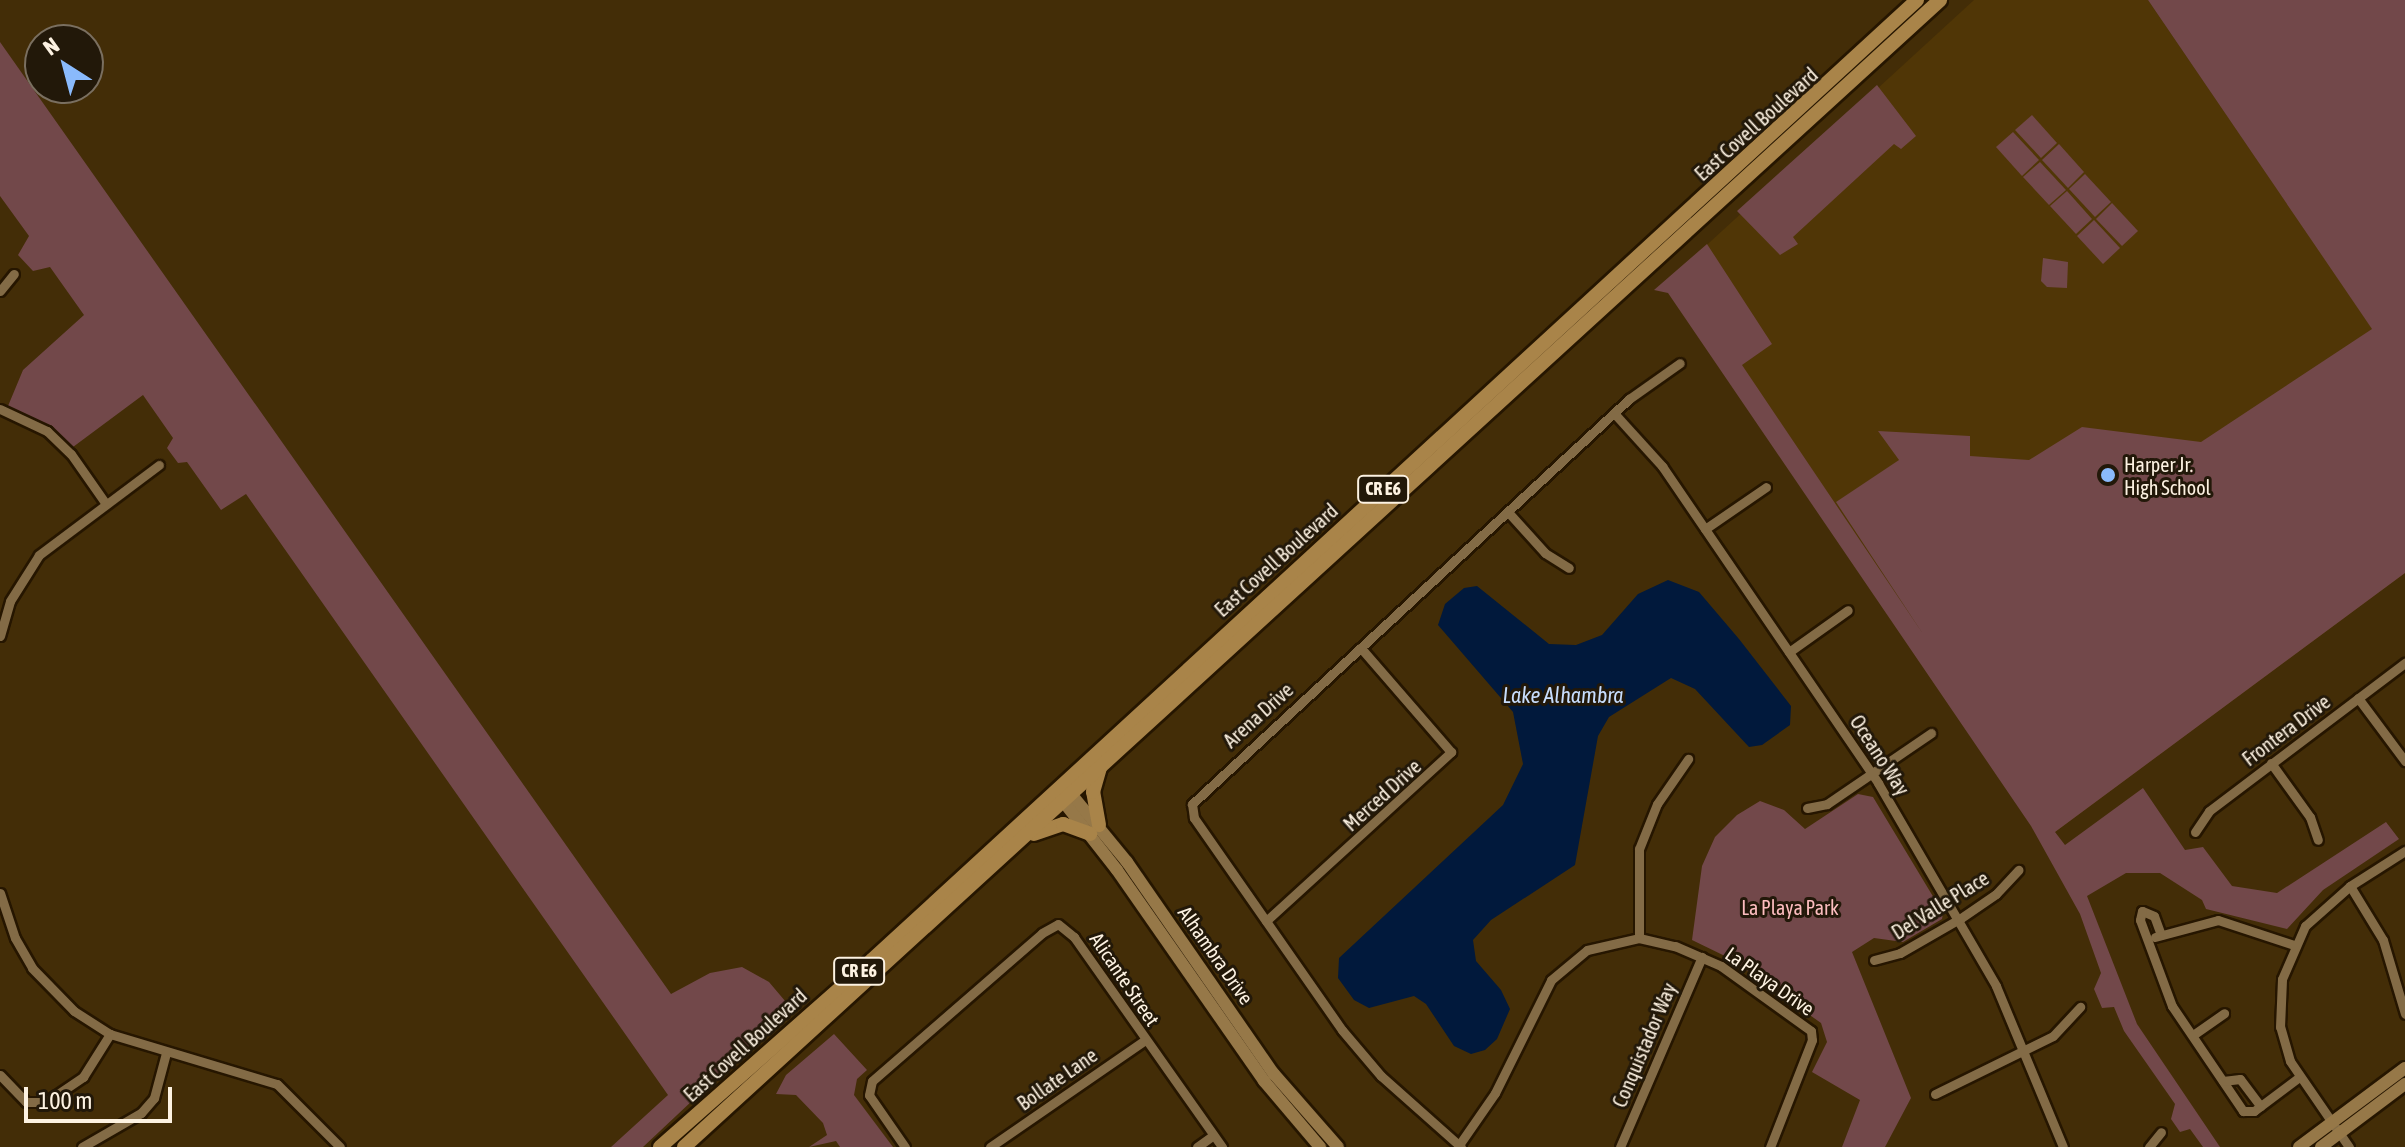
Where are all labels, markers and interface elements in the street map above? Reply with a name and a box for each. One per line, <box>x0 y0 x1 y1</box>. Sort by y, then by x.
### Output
north arrow <box>24 24 104 104</box>
text: N <box>38 32 64 61</box>
street label: East Covell Boulevard <box>1690 62 1822 186</box>
place label: Harper Jr. High School <box>2124 452 2211 499</box>
marker: Harper Jr. High School <box>2099 466 2117 484</box>
road number: CR E6 <box>1357 475 1409 503</box>
street label: East Covell Boulevard <box>1210 498 1342 622</box>
street label: Arena Drive <box>1218 678 1298 752</box>
water label: Lake Alhambra <box>1503 683 1623 709</box>
street label: Frontera Drive <box>2237 689 2335 771</box>
street label: Oceano Way <box>1845 710 1915 800</box>
street label: Merced Drive <box>1338 754 1426 836</box>
street label: Del Valle Place <box>1887 866 1993 944</box>
park label: La Playa Park <box>1741 895 1839 919</box>
street label: Alhambra Drive <box>1173 901 1259 1009</box>
street label: Alicante Street <box>1085 928 1165 1030</box>
street label: La Playa Drive <box>1721 942 1819 1020</box>
road number: CR E6 <box>833 957 885 985</box>
street label: Conquistador Way <box>1607 979 1681 1111</box>
street label: East Covell Boulevard <box>679 983 811 1107</box>
street label: Bollate Lane <box>1012 1043 1102 1115</box>
scale bar <box>28 1071 176 1121</box>
text: 100 m <box>38 1087 92 1114</box>

